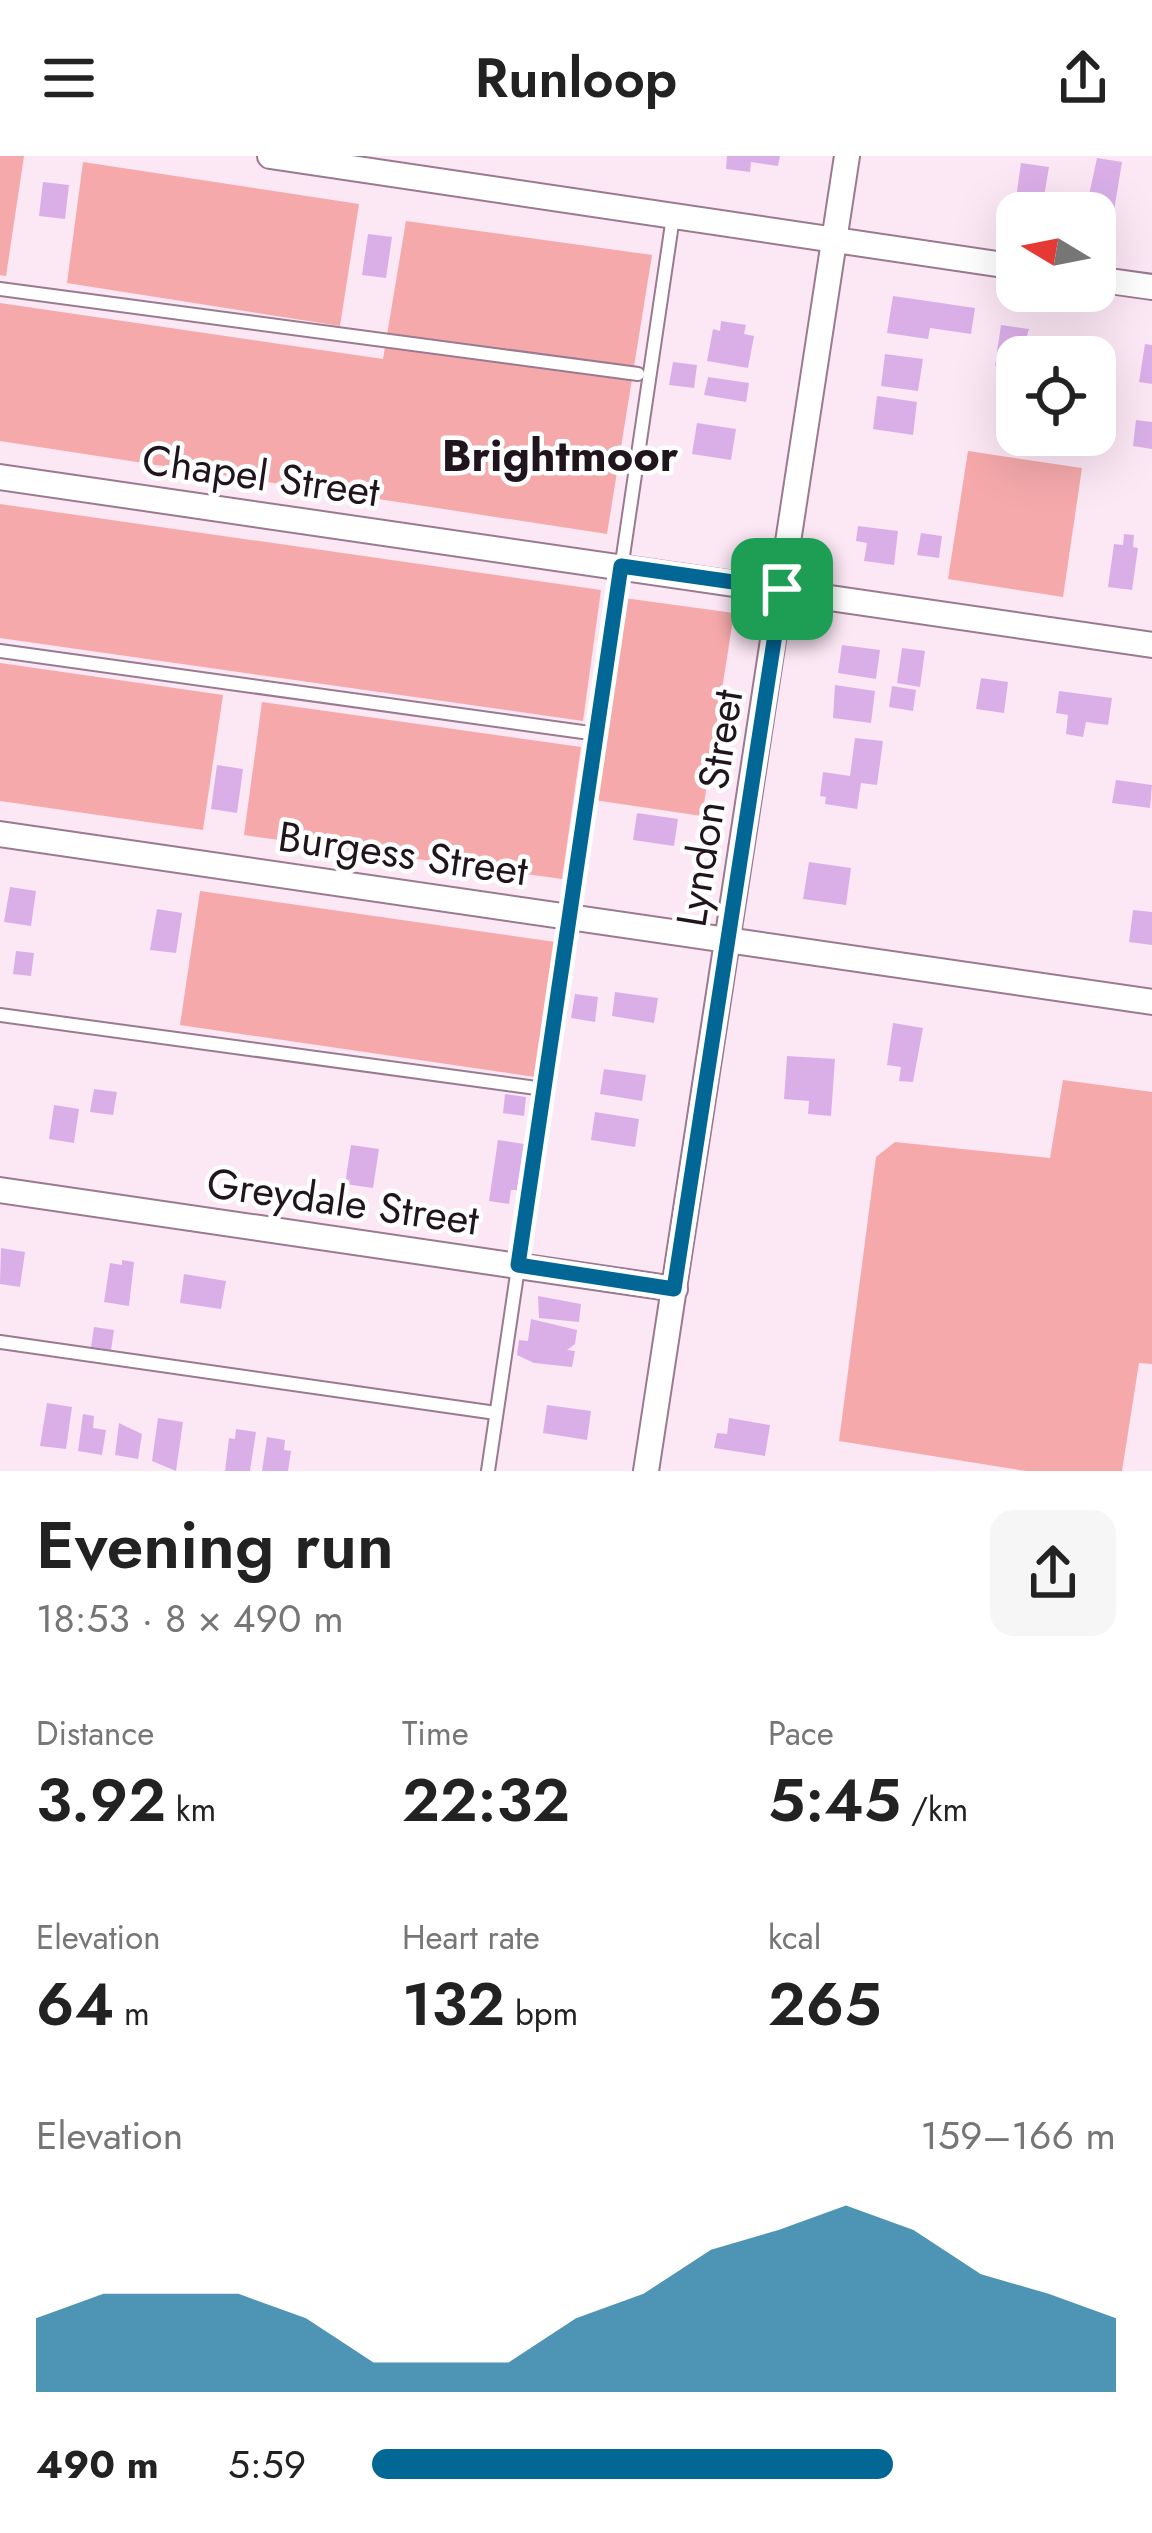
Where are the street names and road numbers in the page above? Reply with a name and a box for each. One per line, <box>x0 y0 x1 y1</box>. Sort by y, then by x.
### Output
street label: Chapel Street <box>138 429 384 522</box>
street label: Lyndon Street <box>661 685 758 931</box>
street label: Burgess Street <box>274 806 532 901</box>
street label: Greydale Street <box>203 1152 483 1251</box>

